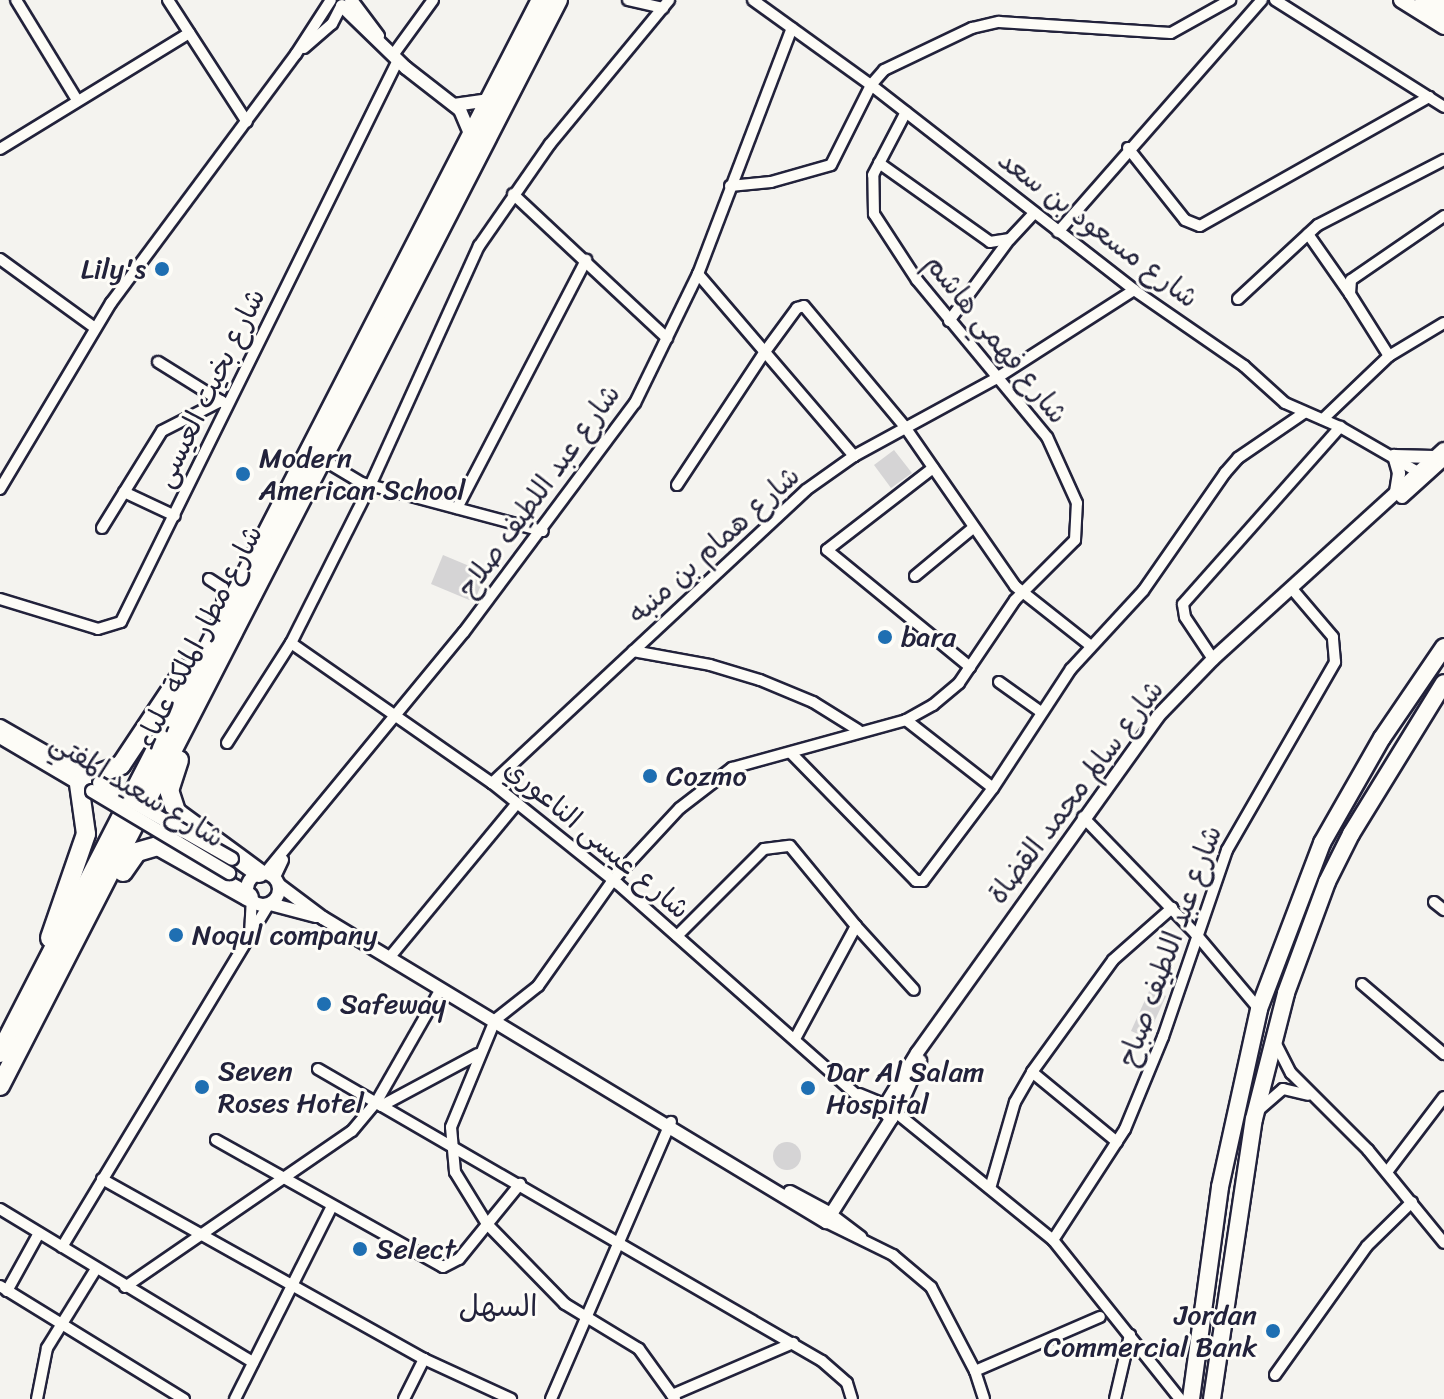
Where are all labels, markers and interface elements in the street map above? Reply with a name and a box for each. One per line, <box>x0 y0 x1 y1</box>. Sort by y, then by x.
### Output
street label: شارع مسعود بن سعد <box>991 143 1205 315</box>
street label: شارع فهمي هاشم <box>917 247 1075 431</box>
place label: Lily's <box>81 252 146 286</box>
marker: Lily's <box>153 260 171 278</box>
street label: شارع بخيت العيسى <box>147 283 273 493</box>
street label: شارع عبد اللطيف صلاح <box>450 378 628 604</box>
place label: Modern American School <box>259 441 466 507</box>
street label: شارع همام بن منبه <box>621 459 807 631</box>
marker: Modern American School <box>234 465 252 483</box>
street label: شارع مطار الملكة علياء <box>128 519 270 755</box>
place label: bara <box>901 620 956 654</box>
marker: bara <box>876 628 894 646</box>
street label: شارع سالم محمد القضاة <box>981 673 1171 911</box>
street label: شارع سعيد المفتي <box>44 725 230 855</box>
street label: شارع عيسى الناعوري <box>498 752 696 926</box>
place label: Cozmo <box>666 759 747 793</box>
marker: Cozmo <box>641 767 659 785</box>
street label: شارع عبد اللطيف صباح <box>1111 821 1229 1071</box>
place label: Noqul company <box>192 918 378 952</box>
marker: Noqul company <box>167 926 185 944</box>
place label: Safeway <box>340 987 446 1021</box>
marker: Safeway <box>315 995 333 1013</box>
place label: Seven Roses Hotel <box>218 1054 365 1120</box>
place label: Dar Al Salam Hospital <box>826 1055 984 1121</box>
marker: Dar Al Salam Hospital <box>797 1077 819 1099</box>
marker: Seven Roses Hotel <box>193 1078 211 1096</box>
place label: Select <box>376 1232 456 1266</box>
marker: Select <box>351 1240 369 1258</box>
district label: السهل <box>458 1288 538 1324</box>
place label: Jordan Commercial Bank <box>1044 1298 1257 1364</box>
marker: Jordan Commercial Bank <box>1264 1322 1282 1340</box>

